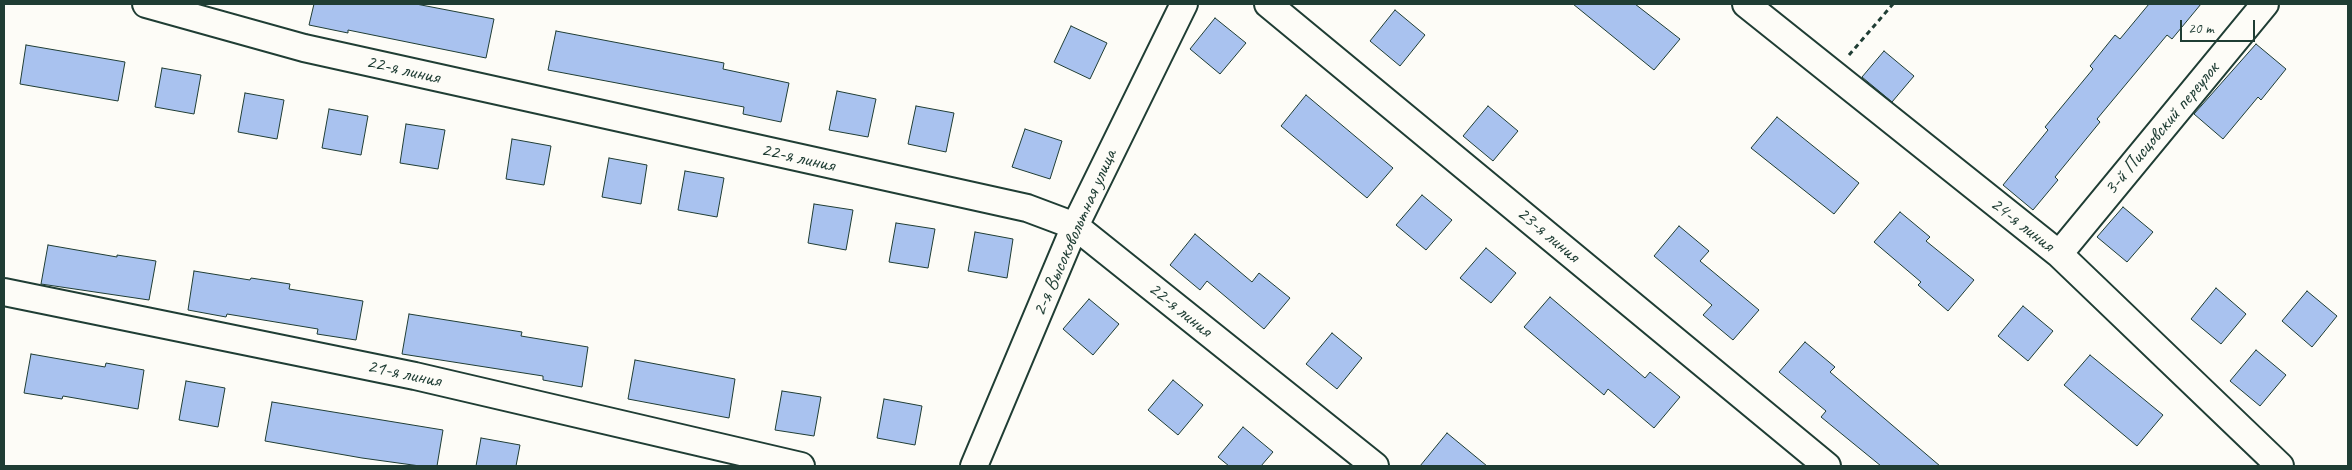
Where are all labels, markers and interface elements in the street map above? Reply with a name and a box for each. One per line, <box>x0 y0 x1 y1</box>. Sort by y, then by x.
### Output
scale bar <box>2182 10 2257 42</box>
text: 20 m <box>2188 19 2214 38</box>
street label: 22-я линия <box>364 50 442 90</box>
street label: 3-й Писцовский переулок <box>2099 58 2225 200</box>
street label: 22-я линия <box>759 138 837 178</box>
street label: 2-я Высоковольтная улица <box>1027 146 1123 320</box>
street label: 24-я линия <box>1985 192 2059 258</box>
street label: 23-я линия <box>1512 202 1584 268</box>
street label: 22-я линия <box>1143 277 1217 343</box>
street label: 21-я линия <box>365 354 443 394</box>

